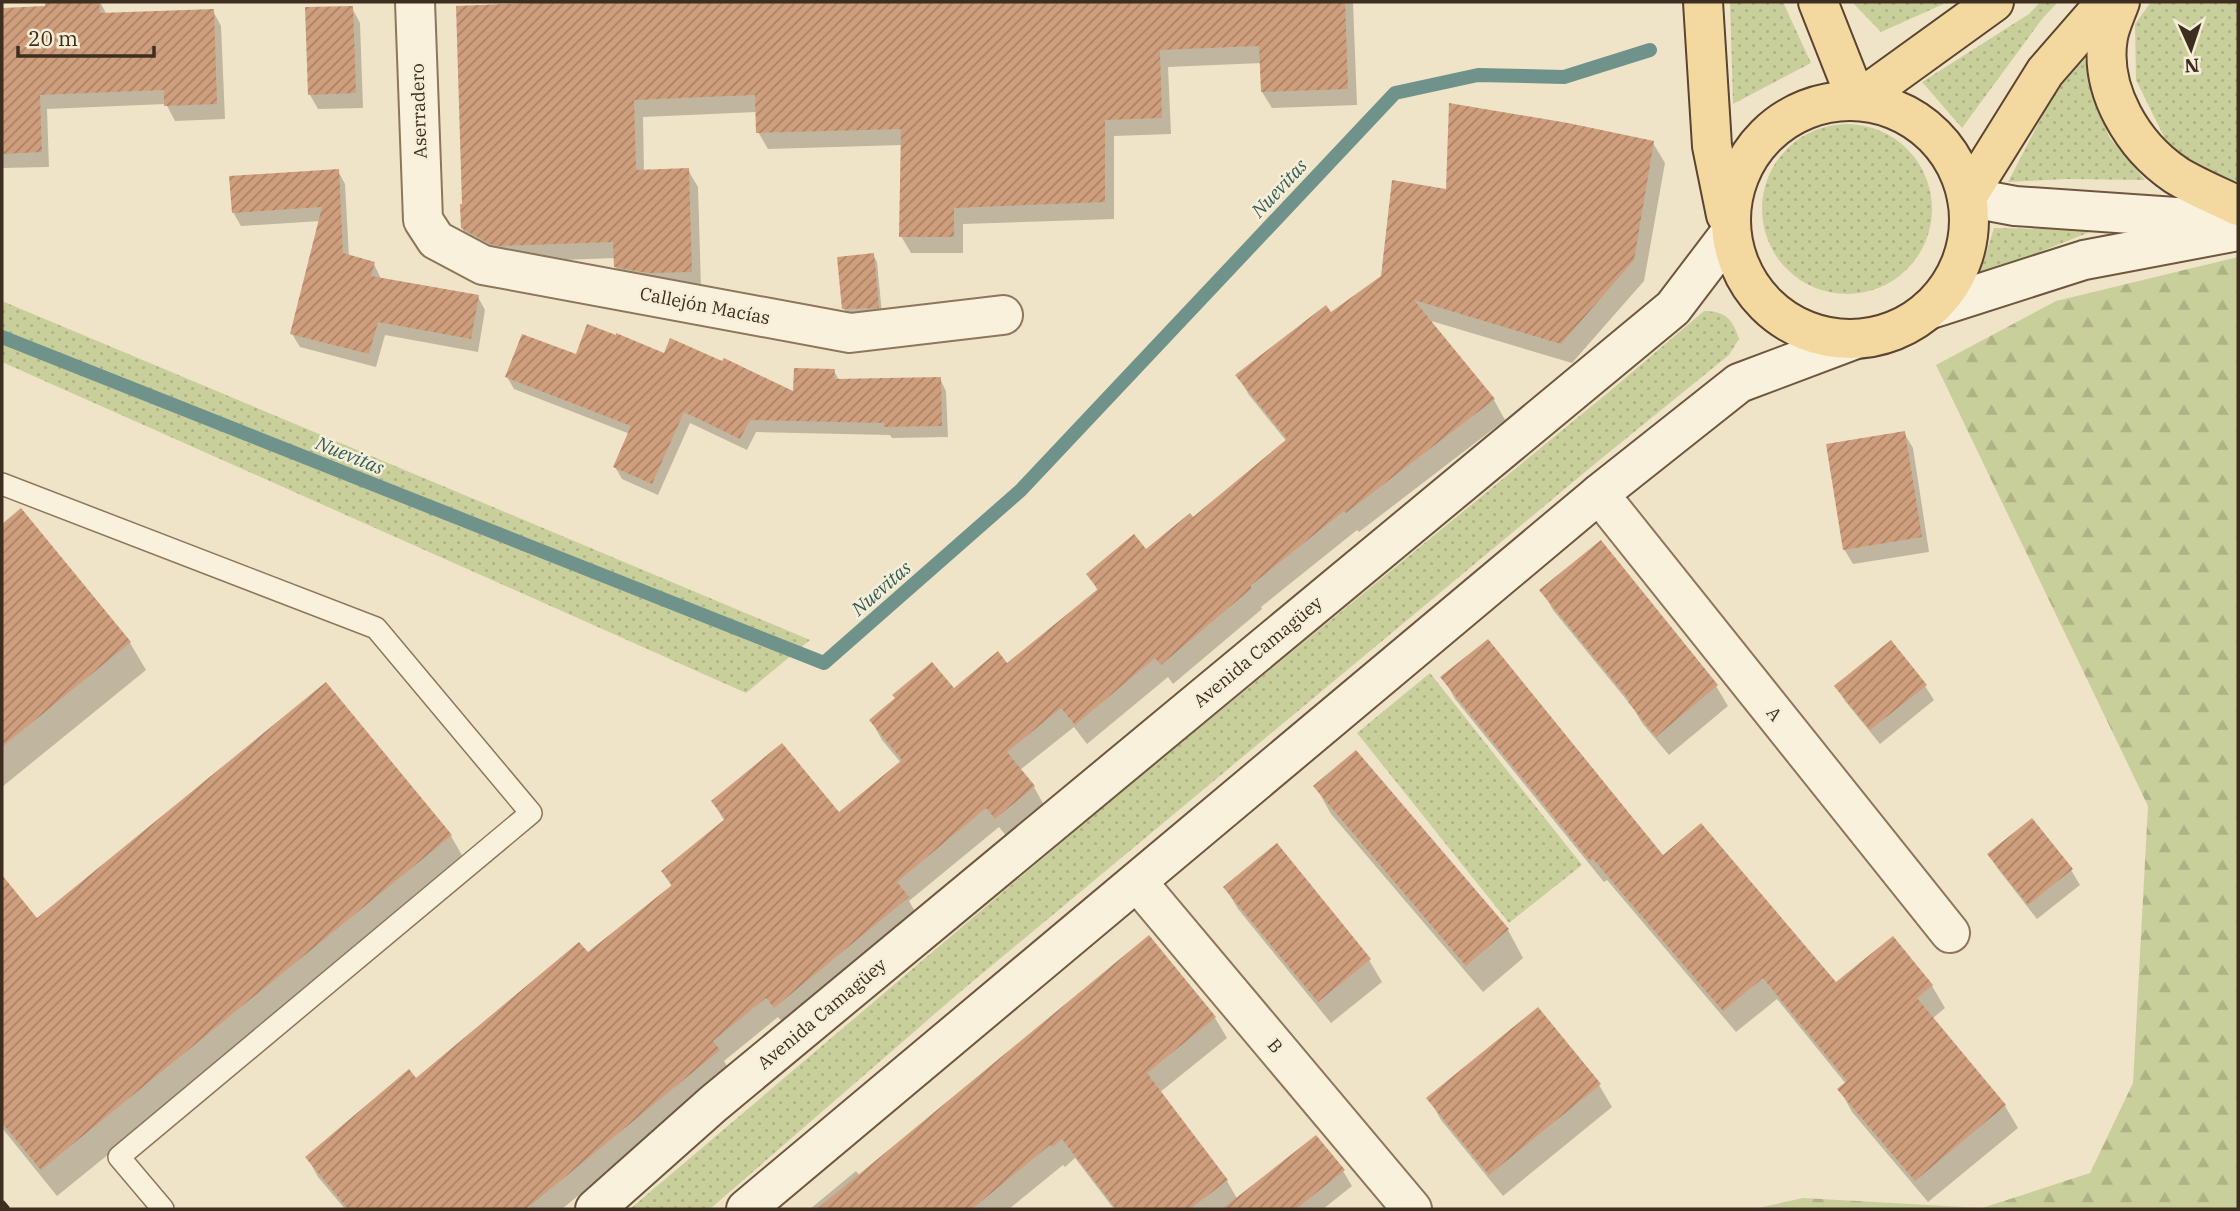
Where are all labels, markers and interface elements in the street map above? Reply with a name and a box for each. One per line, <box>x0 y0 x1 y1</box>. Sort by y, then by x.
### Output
scale bar <box>18 14 154 58</box>
north arrow <box>2156 14 2226 84</box>
text: 20 m <box>28 24 78 52</box>
text: N <box>2184 54 2200 78</box>
street label: Aserradero <box>405 63 432 159</box>
water label: Nuevitas <box>1245 154 1312 223</box>
street label: Callejón Macías <box>638 282 772 329</box>
water label: Nuevitas <box>312 430 388 479</box>
water label: Nuevitas <box>845 556 916 621</box>
street label: Avenida Camagüey <box>1188 591 1327 712</box>
street label: A <box>1762 702 1788 726</box>
street label: Avenida Camagüey <box>752 953 891 1074</box>
street label: B <box>1263 1034 1288 1058</box>

